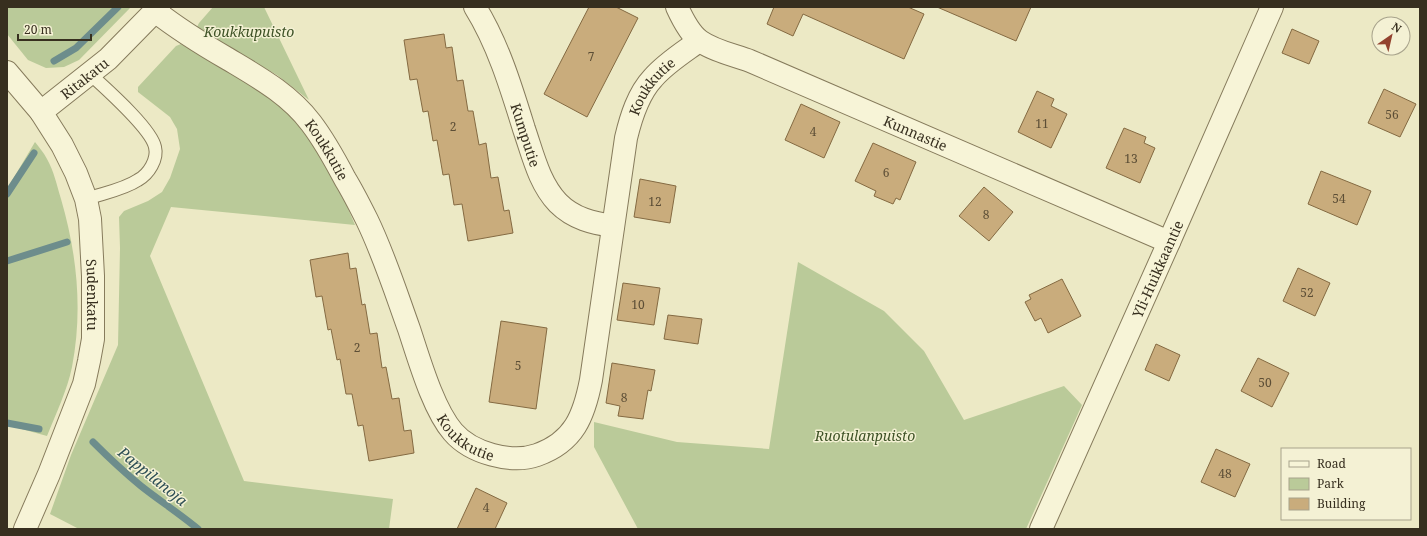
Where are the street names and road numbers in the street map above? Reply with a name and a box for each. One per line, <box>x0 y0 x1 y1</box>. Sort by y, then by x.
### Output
street label: Ritakatu <box>56 53 112 103</box>
street label: Koukkutie <box>624 53 679 118</box>
street label: Kumputie <box>507 101 545 169</box>
street label: Kunnastie <box>881 110 951 155</box>
street label: Koukkutie <box>301 115 353 183</box>
street label: Yli-Huikkaantie <box>1127 217 1187 321</box>
street label: Sudenkatu <box>83 258 103 331</box>
street label: Koukkutie <box>433 410 497 464</box>

